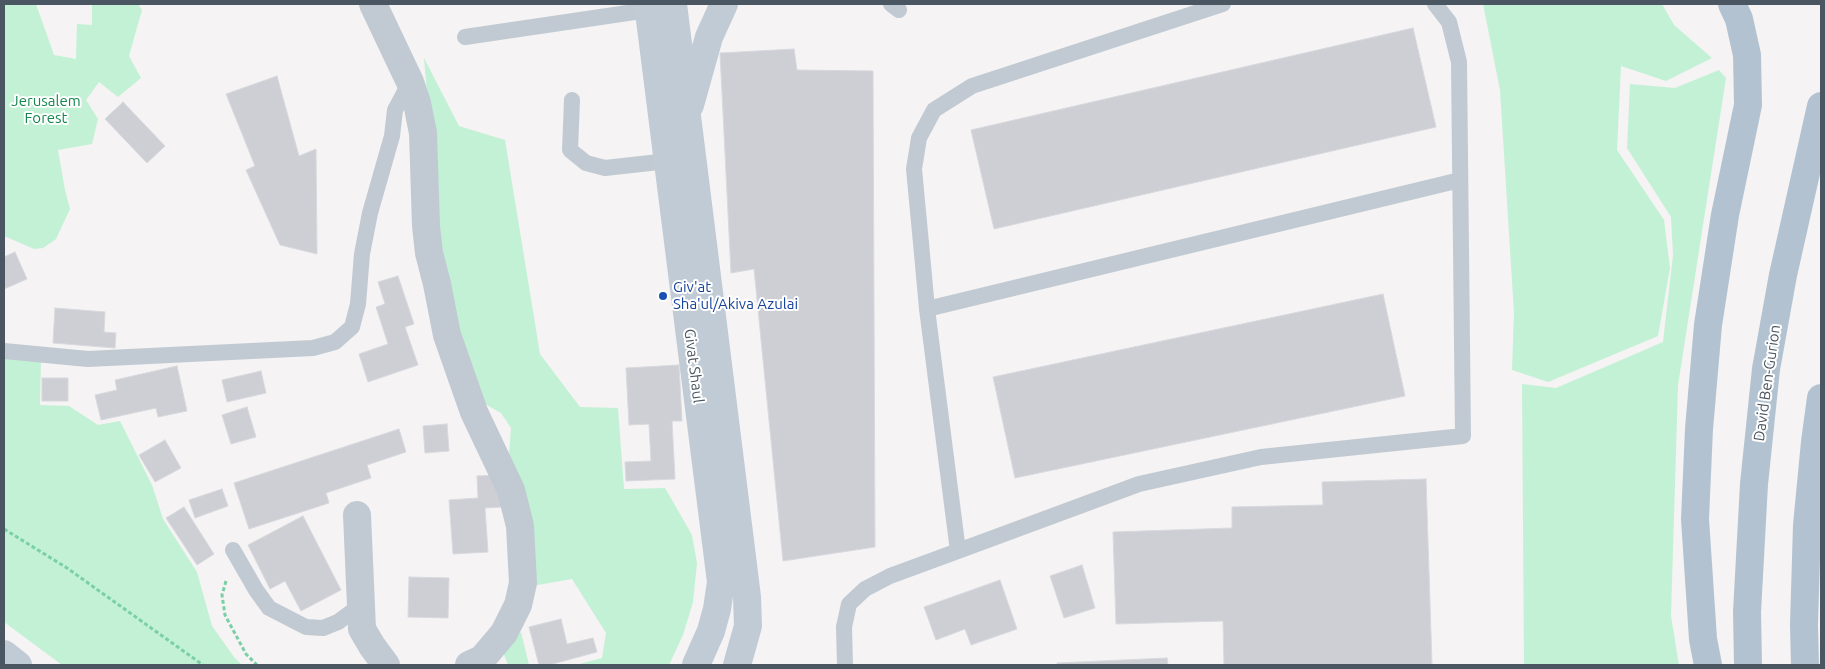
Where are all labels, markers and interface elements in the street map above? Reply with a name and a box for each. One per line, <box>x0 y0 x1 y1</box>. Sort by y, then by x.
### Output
park label: Jerusalem Forest <box>11 92 81 127</box>
place label: Giv'at Sha'ul/Akiva Azulai <box>673 278 798 313</box>
marker: Giv'at Sha'ul/Akiva Azulai <box>657 290 669 302</box>
street label: David Ben-Gurion <box>1750 324 1784 442</box>
street label: Givat Shaul <box>681 328 707 404</box>

